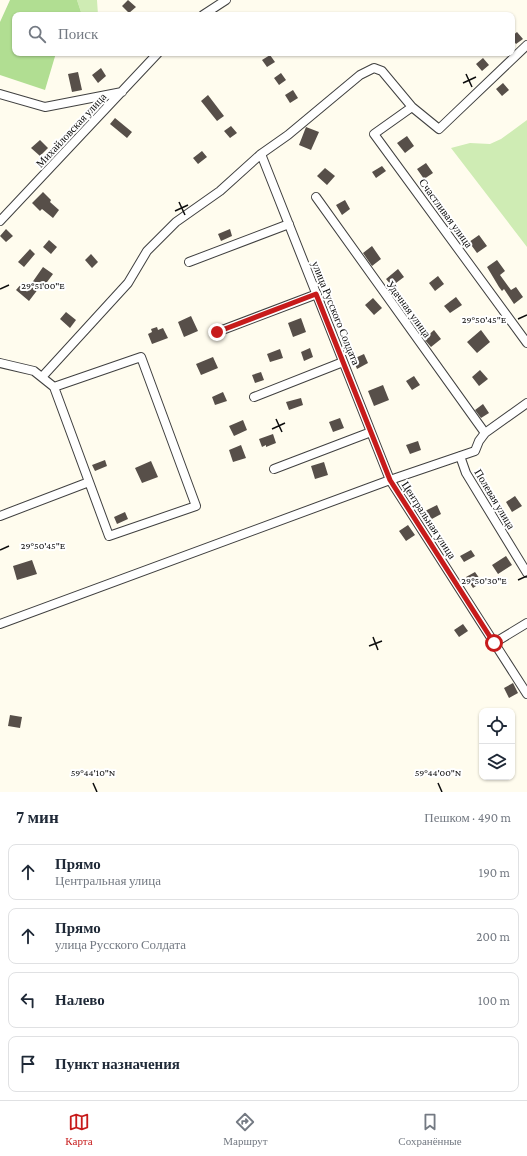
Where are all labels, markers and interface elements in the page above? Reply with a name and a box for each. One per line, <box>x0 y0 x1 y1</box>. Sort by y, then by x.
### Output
search box <box>12 12 515 56</box>
icon: search <box>26 23 48 45</box>
text: Поиск <box>58 26 98 42</box>
street label: Михайловская улица <box>33 90 109 170</box>
street label: Счастливая улица <box>417 176 475 250</box>
street label: улица Русского Солдата <box>310 259 362 367</box>
street label: Удачная улица <box>384 278 434 340</box>
text: 29°51'00"E <box>21 280 65 291</box>
text: 29°50'45"E <box>462 314 507 325</box>
route end <box>208 323 226 341</box>
street label: Полевая улица <box>472 467 518 531</box>
street label: Центральная улица <box>400 479 459 561</box>
text: 29°50'45"E <box>21 540 66 551</box>
text: 29°50'30"E <box>461 575 507 586</box>
route start <box>485 634 503 652</box>
map controls <box>479 708 515 780</box>
button: locate <box>479 708 515 744</box>
button: layers <box>479 744 515 780</box>
text: 59°44'10"N <box>71 767 116 778</box>
text: 59°44'00"N <box>415 767 462 778</box>
text: 7 мин <box>16 808 59 827</box>
text: Пешком · 490 m <box>424 810 511 825</box>
text: Прямо <box>55 856 101 872</box>
icon: ahead <box>17 861 39 883</box>
text: 190 m <box>479 865 510 880</box>
text: Центральная улица <box>55 873 161 888</box>
text: Прямо <box>55 920 101 936</box>
icon: ahead <box>17 925 39 947</box>
text: 200 m <box>476 929 510 944</box>
text: улица Русского Солдата <box>55 937 186 952</box>
icon: left <box>17 989 39 1011</box>
text: Налево <box>55 992 105 1008</box>
text: 100 m <box>478 993 510 1008</box>
icon: arrive <box>17 1053 39 1075</box>
text: Пункт назначения <box>55 1056 180 1072</box>
tab: Карта <box>65 1111 93 1147</box>
tab: Маршрут <box>223 1111 268 1147</box>
tab: Сохранённые <box>398 1111 462 1147</box>

